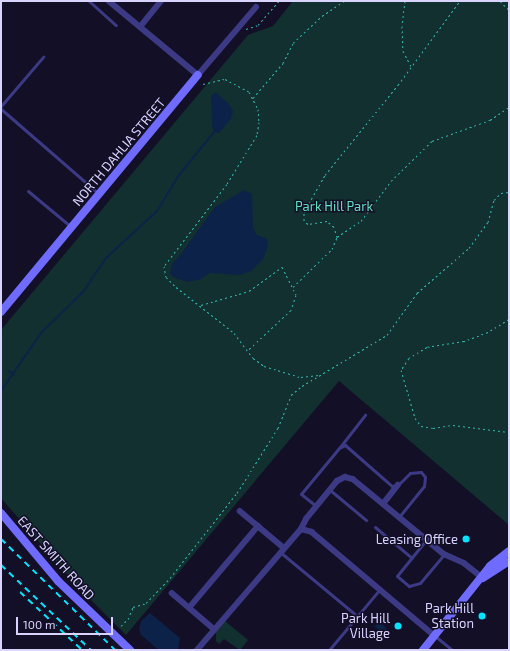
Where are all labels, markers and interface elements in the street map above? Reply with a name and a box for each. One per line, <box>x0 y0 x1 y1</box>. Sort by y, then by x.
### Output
street label: NORTH DAHLIA STREET <box>69 95 169 209</box>
park label: Park Hill Park <box>295 198 373 214</box>
street label: EAST SMITH ROAD <box>14 513 98 603</box>
place label: Leasing Office <box>376 531 458 547</box>
marker: Leasing Office <box>461 534 471 544</box>
place label: Park Hill Station <box>425 601 474 632</box>
scale bar <box>18 609 115 635</box>
place label: Park Hill Village <box>341 611 390 642</box>
marker: Park Hill Station <box>477 611 487 621</box>
text: 100 m <box>23 617 55 631</box>
marker: Park Hill Village <box>393 621 403 631</box>

